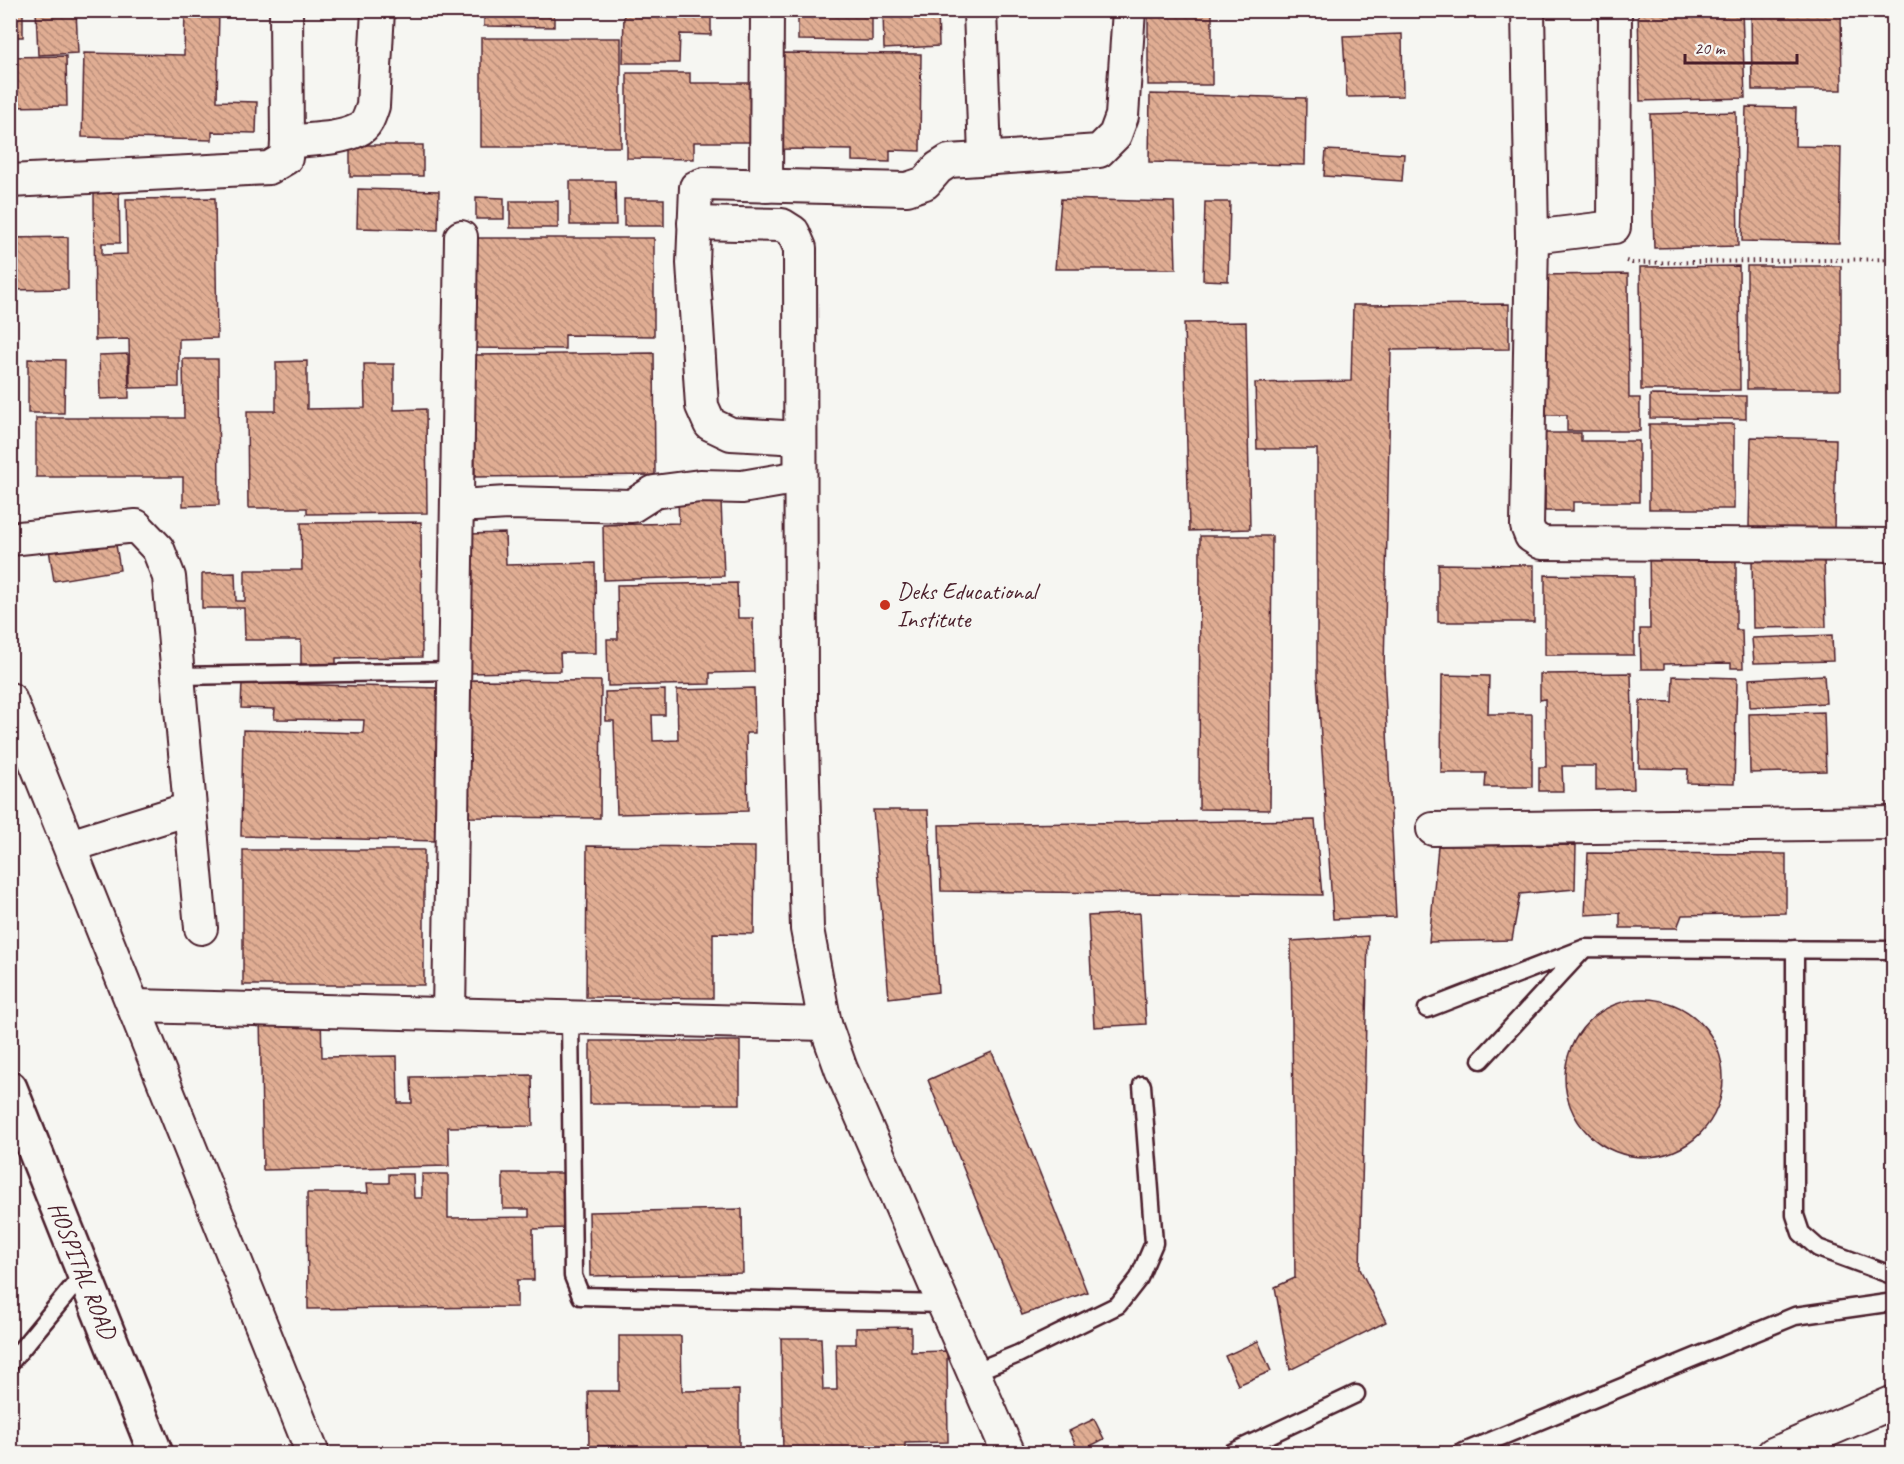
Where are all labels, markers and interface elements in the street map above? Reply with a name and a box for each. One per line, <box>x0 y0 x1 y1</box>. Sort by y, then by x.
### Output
scale bar <box>1685 27 1798 65</box>
text: 20 m <box>1694 37 1727 59</box>
place label: Deks Educational Institute <box>897 576 1041 634</box>
marker: Deks Educational Institute <box>878 598 892 612</box>
street label: HOSPITAL ROAD <box>42 1197 124 1345</box>

